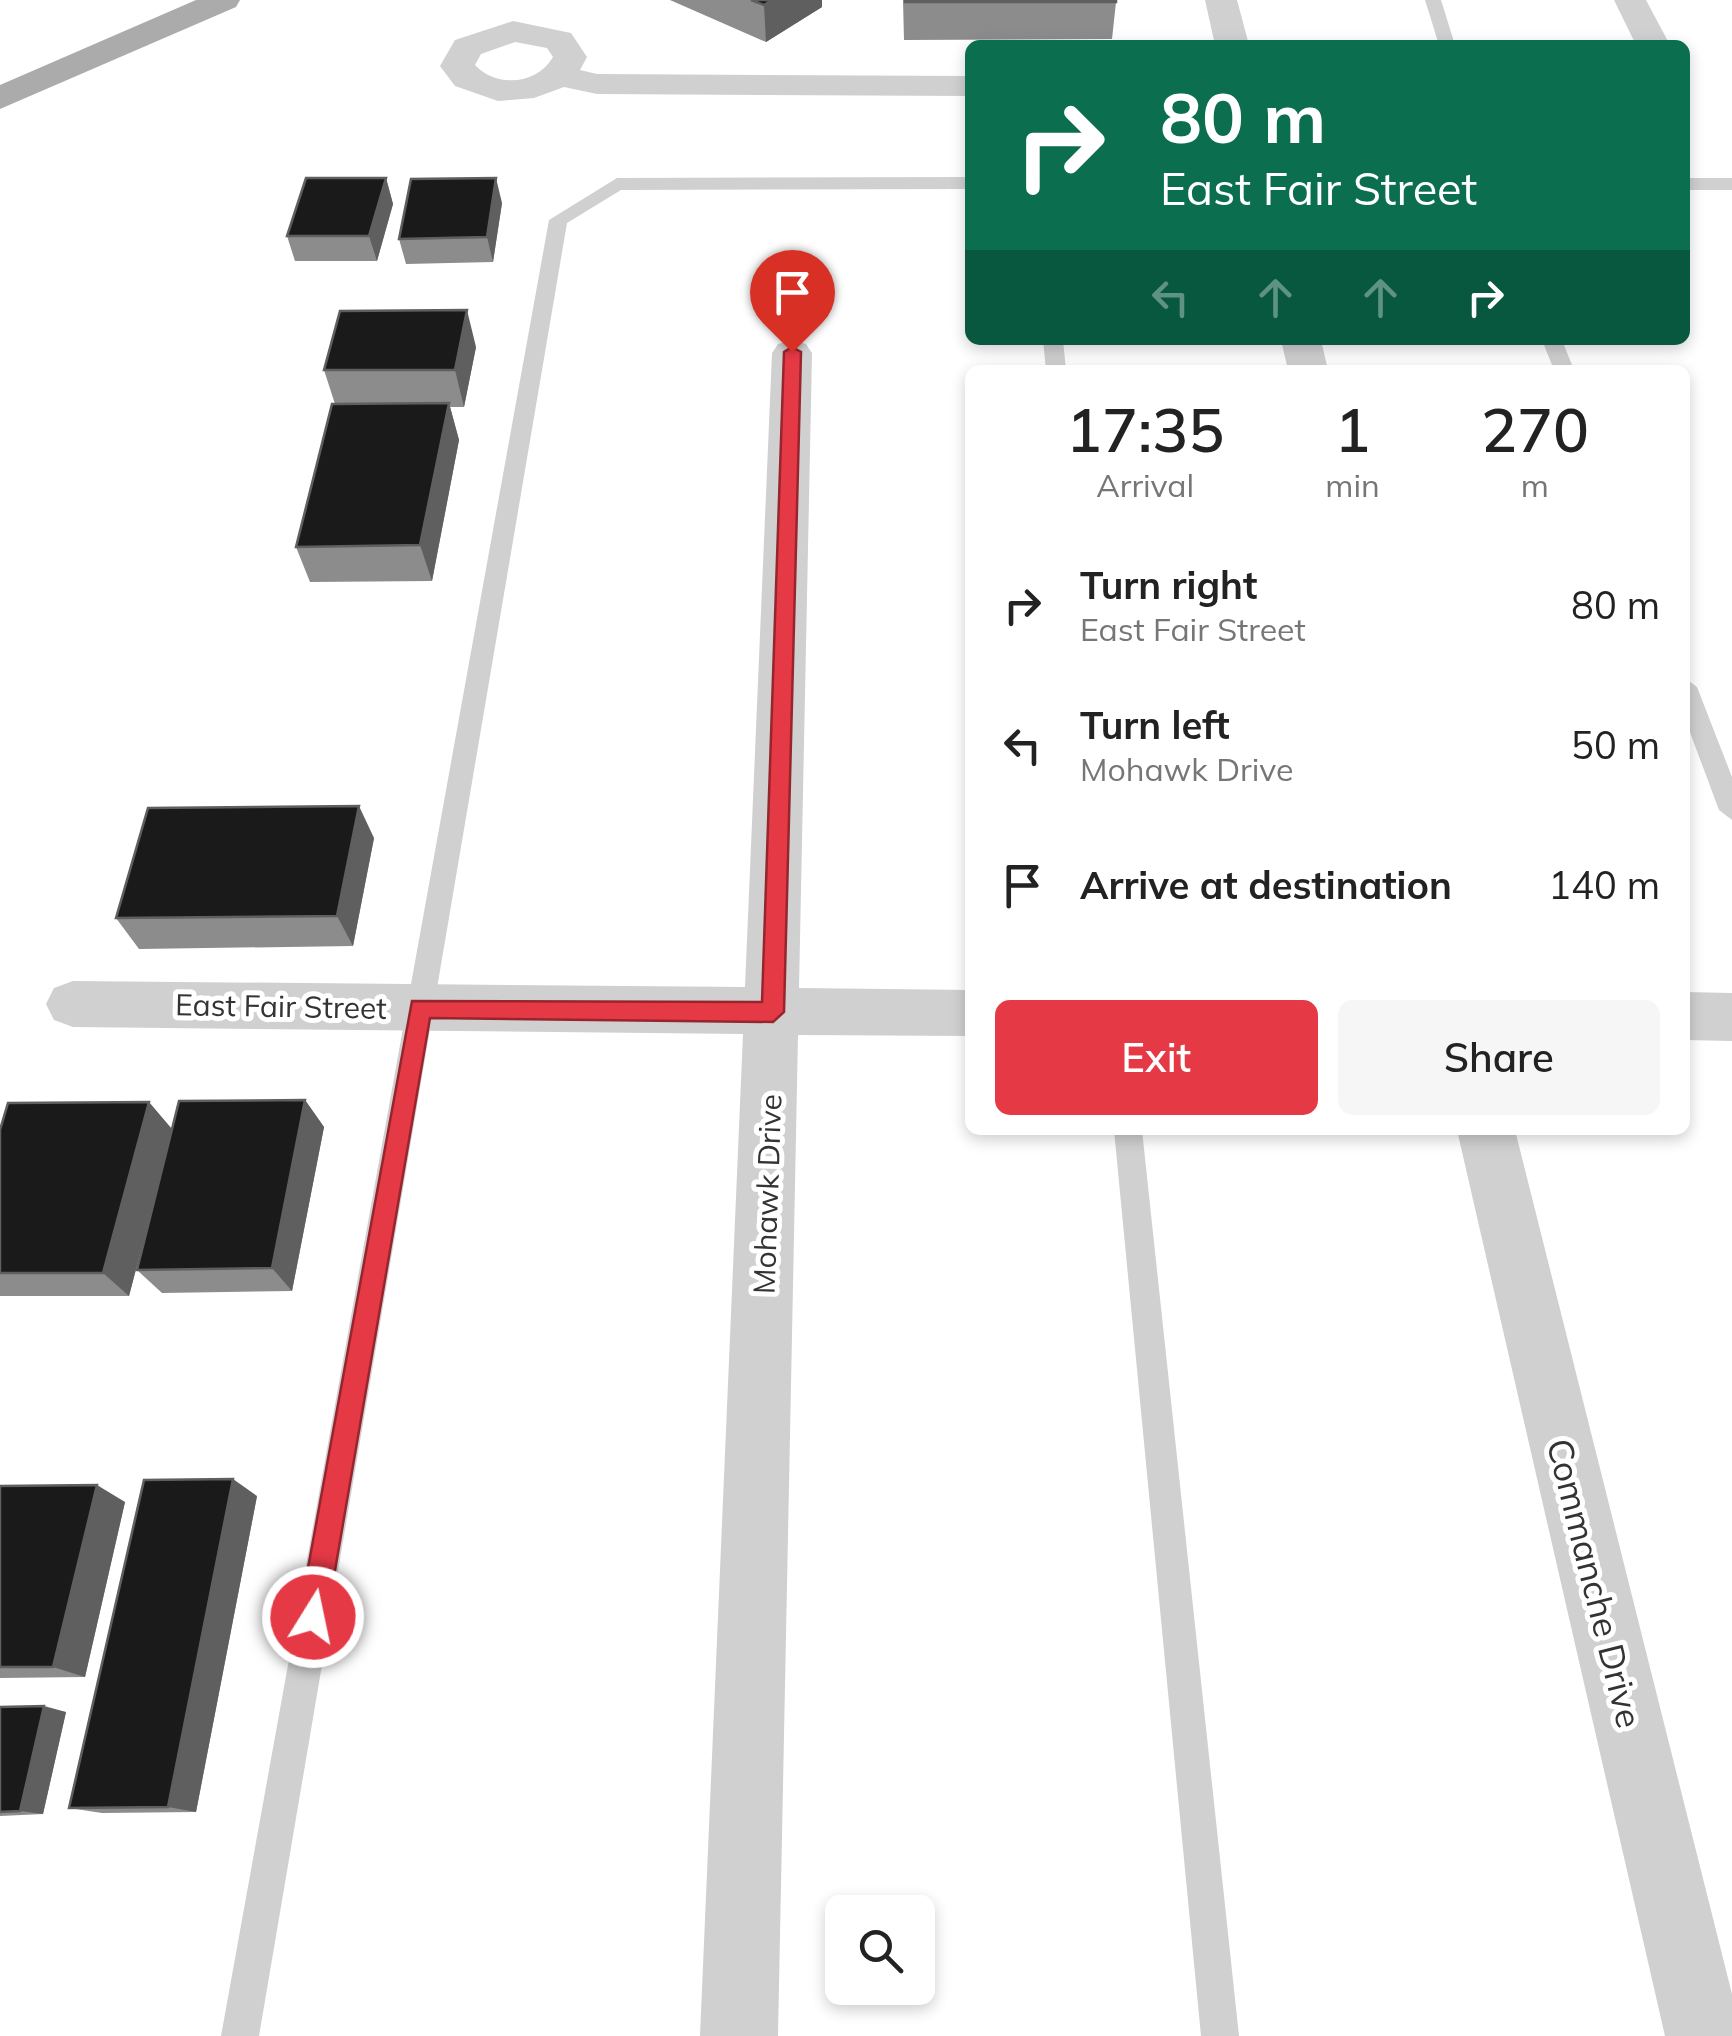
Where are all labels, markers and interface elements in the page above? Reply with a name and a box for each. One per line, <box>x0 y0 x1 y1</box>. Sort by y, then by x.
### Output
text: 80 m <box>1160 73 1326 161</box>
icon: right <box>995 80 1125 210</box>
text: East Fair Street <box>1160 160 1477 216</box>
pin <box>750 250 835 353</box>
icon: arrive <box>765 265 820 320</box>
icon: left <box>1143 270 1198 325</box>
icon: ahead <box>1248 270 1303 325</box>
icon: ahead <box>1353 270 1408 325</box>
icon: right <box>1458 270 1513 325</box>
text: 17:35 <box>1066 392 1224 467</box>
text: 1 <box>1335 392 1371 467</box>
text: 270 <box>1481 392 1589 467</box>
text: Arrival <box>1096 465 1194 505</box>
text: min <box>1325 465 1380 505</box>
text: m <box>1521 465 1549 505</box>
text: Turn right <box>1080 561 1257 609</box>
icon: right <box>995 578 1050 633</box>
text: 80 m <box>1571 581 1660 629</box>
text: East Fair Street <box>1080 609 1306 649</box>
text: Turn left <box>1080 701 1230 749</box>
icon: left <box>995 718 1050 773</box>
text: 50 m <box>1571 721 1660 769</box>
text: Mohawk Drive <box>1080 749 1293 789</box>
icon: arrive <box>995 858 1050 913</box>
text: Arrive at destination <box>1080 861 1452 909</box>
text: 140 m <box>1548 861 1660 909</box>
street label: East Fair Street <box>175 985 387 1027</box>
button: Exit <box>995 1000 1318 1115</box>
button: Share <box>1338 1000 1660 1115</box>
street label: Mohawk Drive <box>745 1093 789 1295</box>
street label: Commanche Drive <box>1538 1434 1652 1732</box>
position arrow <box>261 1565 365 1669</box>
map controls <box>825 1895 935 2005</box>
button: search <box>825 1895 935 2005</box>

